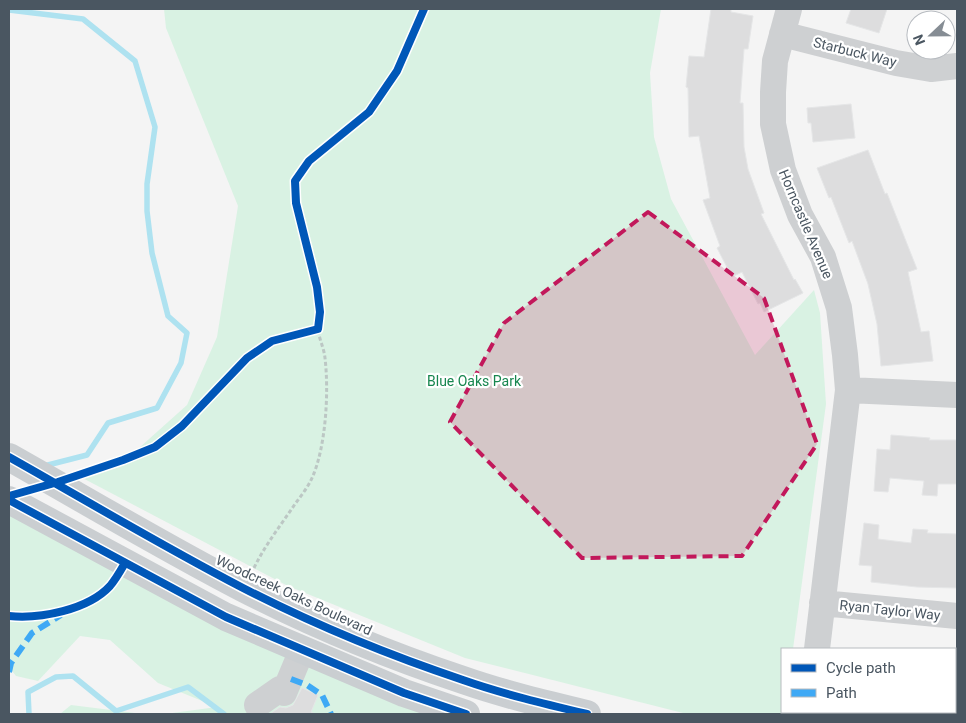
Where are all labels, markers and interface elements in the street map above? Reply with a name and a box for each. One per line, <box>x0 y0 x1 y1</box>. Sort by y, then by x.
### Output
north arrow <box>906 10 956 60</box>
text: N <box>910 32 928 47</box>
street label: Starbuck Way <box>812 34 899 70</box>
street label: Horncastle Avenue <box>776 167 836 281</box>
park label: Blue Oaks Park <box>427 373 522 389</box>
street label: Woodcreek Oaks Boulevard <box>213 552 375 638</box>
street label: Ryan Taylor Way <box>839 597 942 623</box>
legend <box>781 648 956 713</box>
text: Cycle path <box>826 659 896 677</box>
text: Path <box>826 684 857 702</box>

